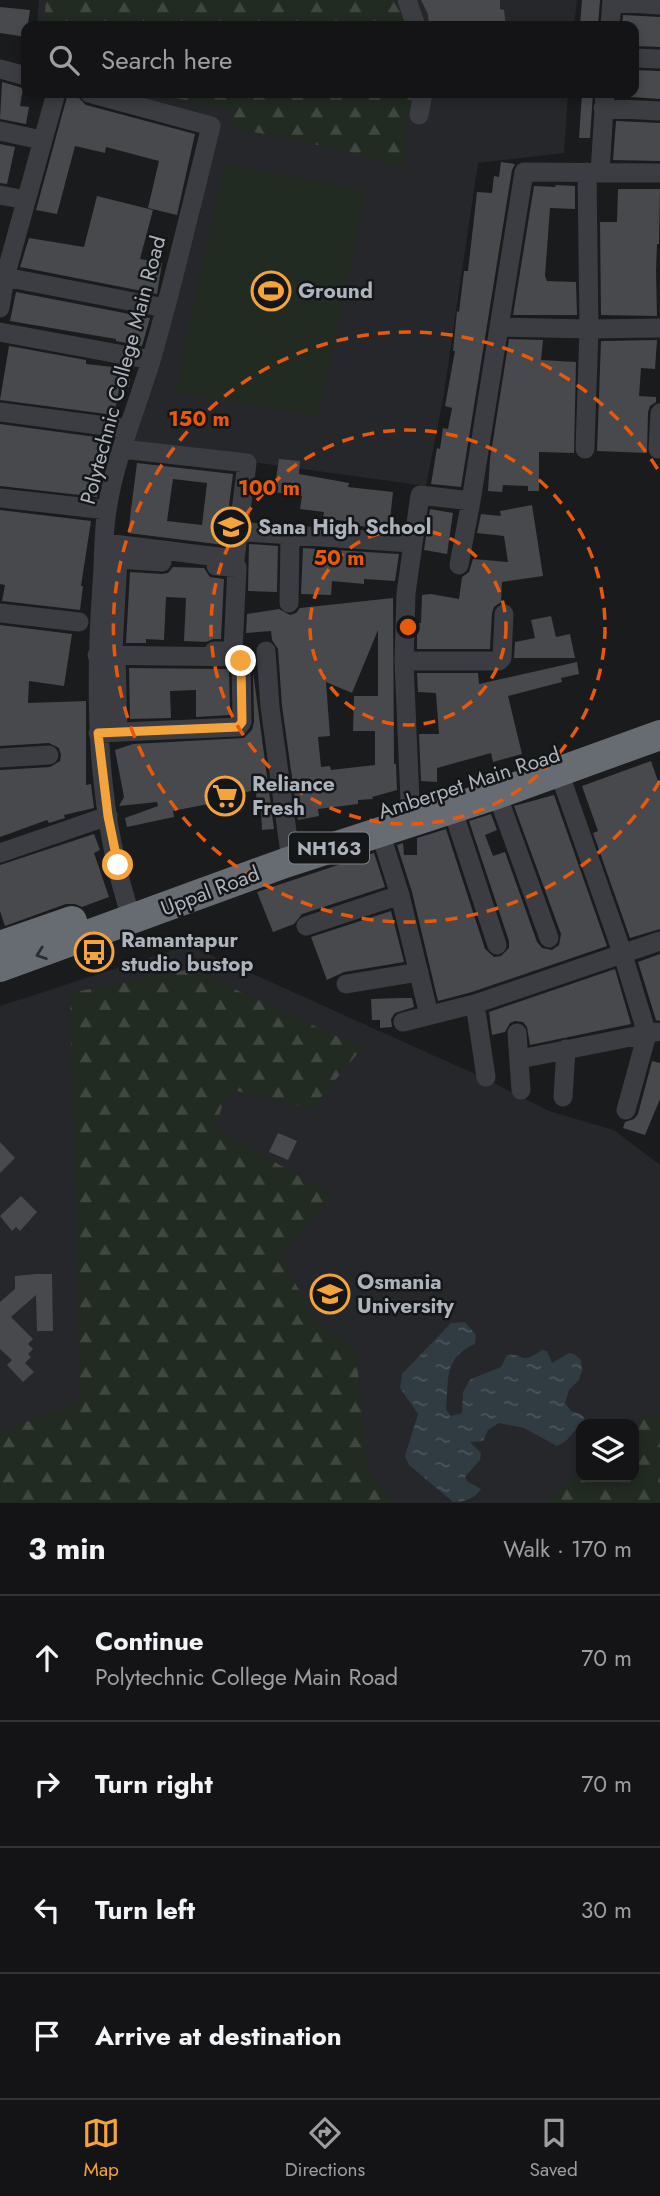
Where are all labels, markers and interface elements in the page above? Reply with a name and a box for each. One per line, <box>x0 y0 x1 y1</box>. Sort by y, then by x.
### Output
search box <box>21 21 639 98</box>
icon: search <box>45 41 83 79</box>
text: Search here <box>101 41 233 79</box>
street label: Polytechnic College Main Road <box>73 232 173 508</box>
sports icon: Ground <box>250 270 292 312</box>
place label: Ground <box>298 276 373 306</box>
text: 150 m <box>168 404 230 434</box>
text: 100 m <box>238 473 300 503</box>
school or university icon: Sana High School <box>210 506 252 548</box>
place label: Sana High School <box>258 512 431 542</box>
text: 50 m <box>314 543 364 573</box>
centre of rings <box>396 615 420 639</box>
route end <box>225 645 256 676</box>
street label: Amberpet Main Road <box>374 739 564 827</box>
place label: Reliance Fresh <box>252 769 335 823</box>
supermarket icon: Reliance Fresh <box>204 775 246 817</box>
road number: NH163 <box>289 832 369 863</box>
route start <box>102 849 133 880</box>
street label: Uppal Road <box>156 858 264 924</box>
place label: Ramantapur studio bustop <box>121 925 253 979</box>
bus stop icon: Ramantapur studio bustop <box>73 931 115 973</box>
one-way arrow <box>36 945 48 959</box>
place label: Osmania University <box>357 1267 455 1321</box>
school or university icon: Osmania University <box>309 1273 351 1315</box>
map controls <box>576 1419 639 1482</box>
button: layers <box>576 1419 639 1482</box>
text: 3 min <box>28 1527 106 1570</box>
text: Walk · 170 m <box>503 1532 632 1566</box>
text: Continue <box>95 1622 204 1660</box>
icon: ahead <box>28 1639 66 1677</box>
text: 70 m <box>581 1641 632 1675</box>
text: Polytechnic College Main Road <box>95 1660 398 1694</box>
icon: right <box>28 1765 66 1803</box>
text: Turn right <box>95 1765 213 1803</box>
text: 70 m <box>581 1767 632 1801</box>
icon: left <box>28 1891 66 1929</box>
text: Turn left <box>95 1891 195 1929</box>
text: 30 m <box>581 1893 632 1927</box>
icon: arrive <box>28 2017 66 2055</box>
text: Arrive at destination <box>95 2017 342 2055</box>
tab: Map <box>82 2114 120 2183</box>
tab: Directions <box>285 2114 365 2183</box>
tab: Saved <box>530 2114 578 2183</box>

